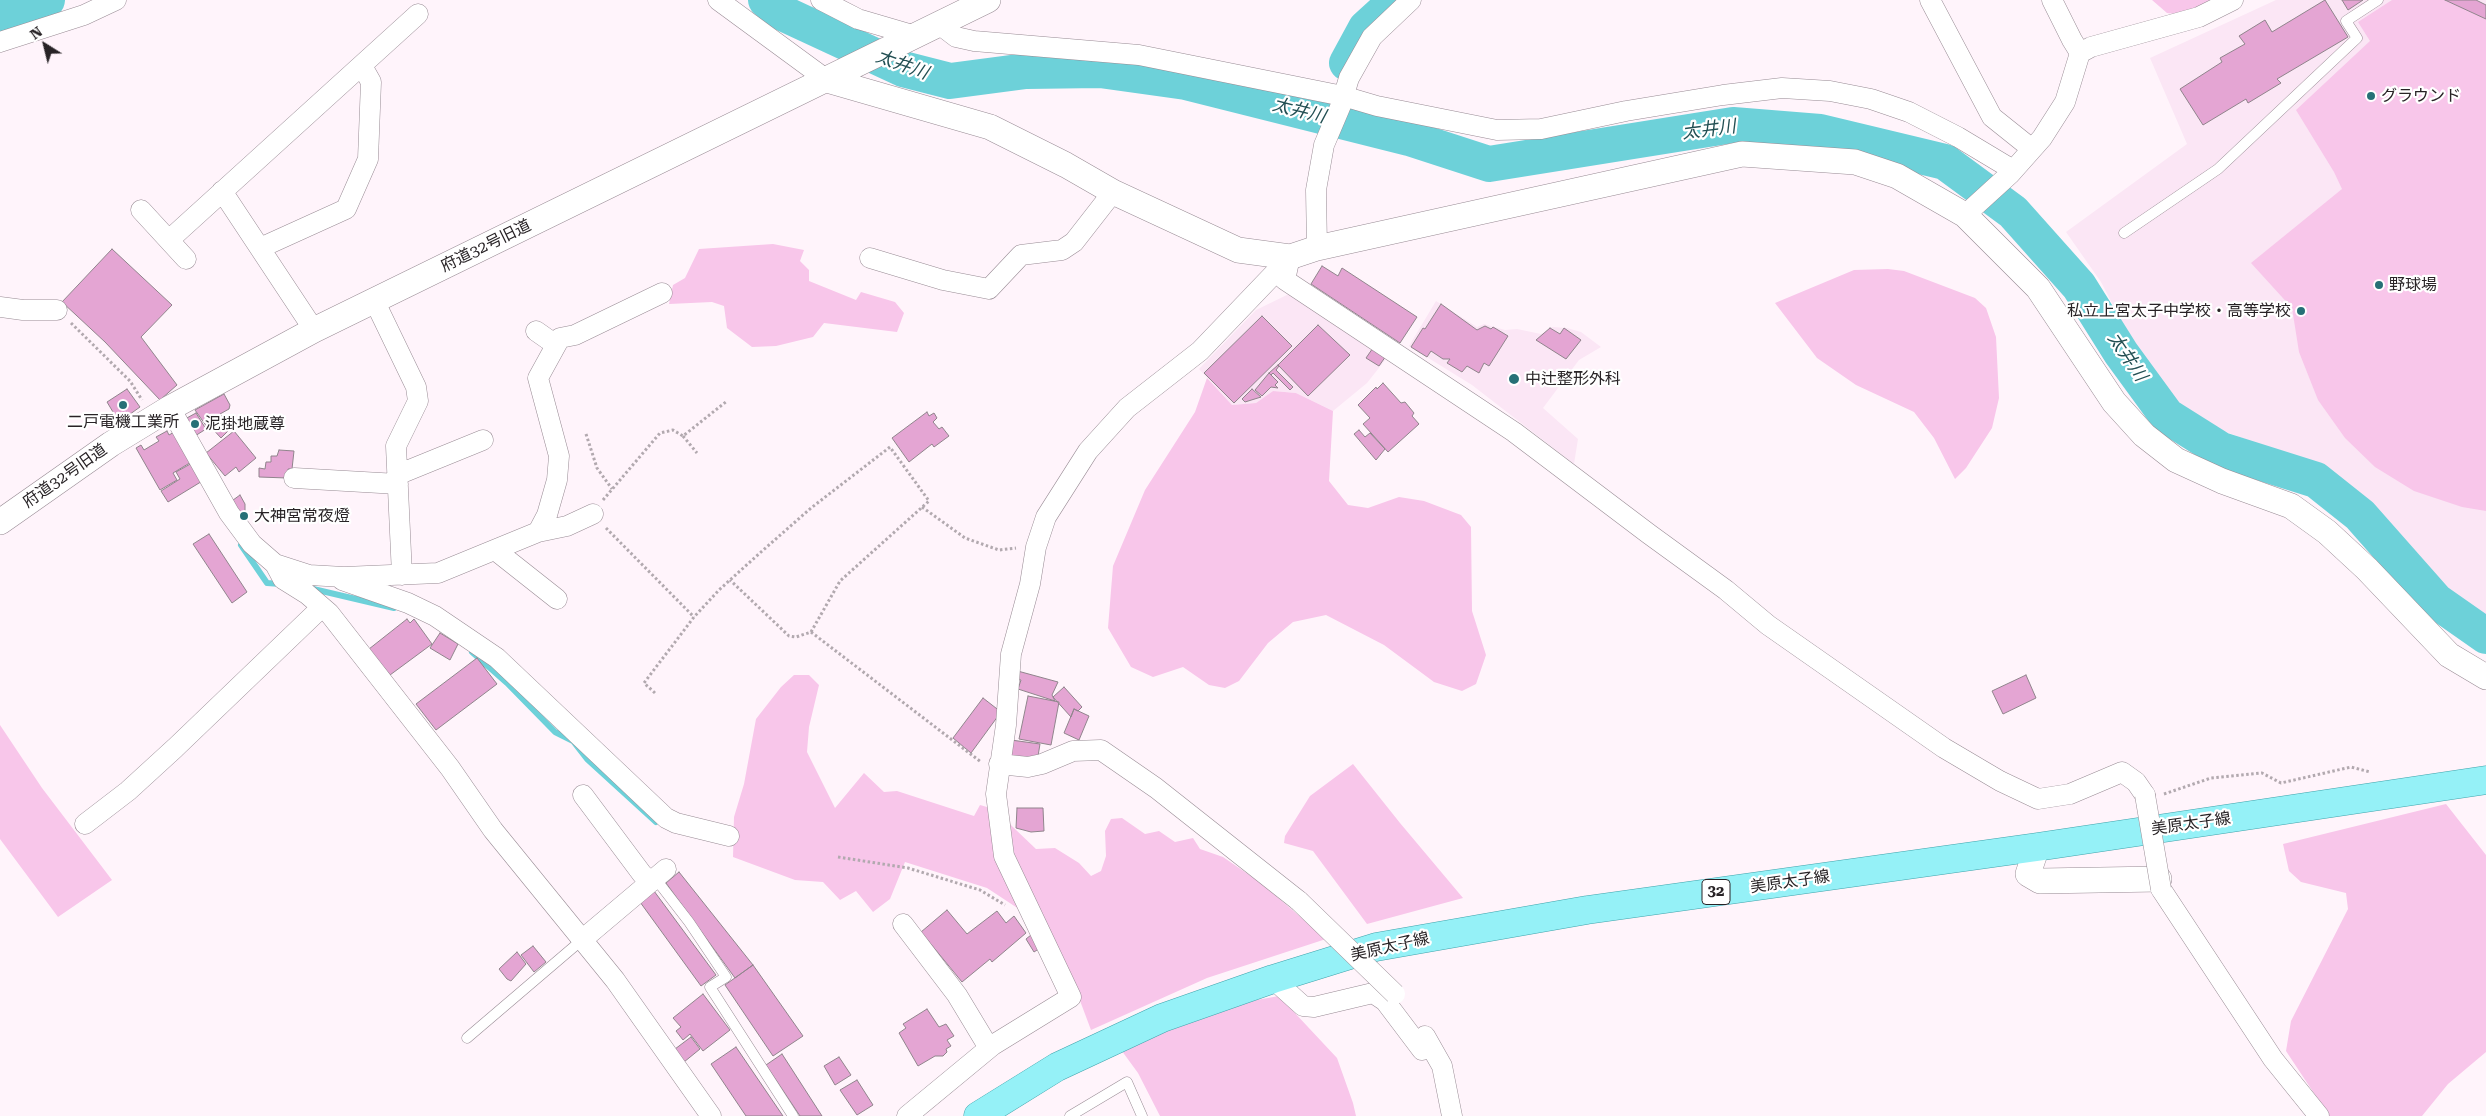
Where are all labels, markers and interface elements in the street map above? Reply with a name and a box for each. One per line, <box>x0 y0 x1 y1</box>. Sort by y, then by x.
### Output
north arrow <box>20 20 70 70</box>
text: N <box>27 23 45 43</box>
water label: 太井川 <box>873 46 931 84</box>
place label: グラウンド <box>2381 86 2461 106</box>
marker: グラウンド <box>2365 90 2377 102</box>
water label: 太井川 <box>1270 94 1328 128</box>
water label: 太井川 <box>1681 116 1737 144</box>
street label: 府道32号旧道 <box>438 216 534 276</box>
place label: 野球場 <box>2389 275 2437 295</box>
marker: 野球場 <box>2373 279 2385 291</box>
place label: 私立上宮太子中学校・高等学校 <box>2067 301 2291 321</box>
marker: 私立上宮太子中学校・高等学校 <box>2295 305 2307 317</box>
water label: 太井川 <box>2103 329 2151 385</box>
place label: 中辻整形外科 <box>1525 369 1621 389</box>
marker: 中辻整形外科 <box>1507 372 1521 386</box>
marker: 二戸電機工業所 <box>117 399 129 411</box>
place label: 二戸電機工業所 <box>67 412 179 432</box>
place label: 泥掛地蔵尊 <box>205 414 285 434</box>
marker: 泥掛地蔵尊 <box>189 418 201 430</box>
street label: 府道32号旧道 <box>19 440 111 512</box>
place label: 大神宮常夜燈 <box>254 506 350 526</box>
marker: 大神宮常夜燈 <box>238 510 250 522</box>
street label: 美原太子線 <box>2150 809 2232 839</box>
street label: 美原太子線 <box>1749 867 1831 897</box>
road number: 32 <box>1702 880 1730 904</box>
street label: 美原太子線 <box>1349 929 1431 965</box>

